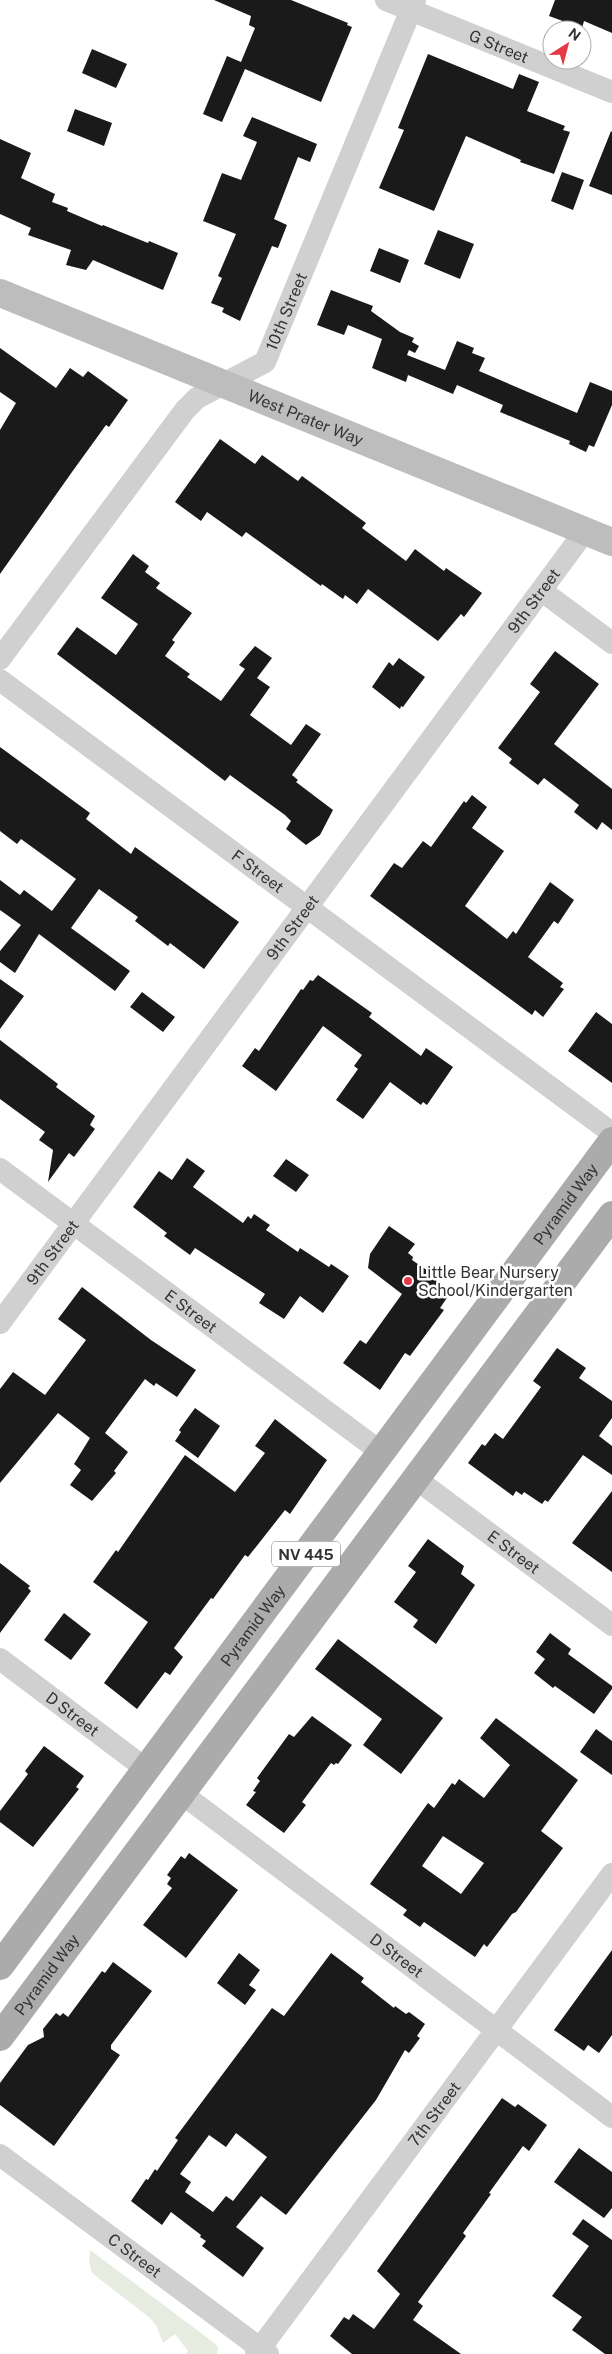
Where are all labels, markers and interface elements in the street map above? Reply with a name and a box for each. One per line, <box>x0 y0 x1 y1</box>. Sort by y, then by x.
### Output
north arrow <box>542 20 592 70</box>
street label: G Street <box>467 25 531 67</box>
text: N <box>566 25 584 44</box>
street label: 10th Street <box>261 270 311 353</box>
street label: West Prater Way <box>245 385 367 449</box>
street label: 9th Street <box>503 564 564 637</box>
street label: F Street <box>228 845 288 897</box>
street label: 9th Street <box>262 891 323 964</box>
street label: Pyramid Way <box>529 1159 602 1248</box>
street label: 9th Street <box>22 1216 83 1288</box>
place label: Little Bear Nursery School/Kindergarten <box>418 1263 573 1300</box>
marker: Little Bear Nursery School/Kindergarten <box>402 1275 414 1287</box>
street label: E Street <box>161 1285 221 1337</box>
street label: E Street <box>484 1526 544 1578</box>
road number: NV 445 <box>272 1542 340 1566</box>
street label: Pyramid Way <box>216 1581 289 1670</box>
street label: D Street <box>42 1688 103 1740</box>
street label: D Street <box>366 1929 427 1981</box>
street label: Pyramid Way <box>10 1930 83 2019</box>
street label: 7th Street <box>404 2078 464 2150</box>
street label: C Street <box>104 2229 165 2281</box>

